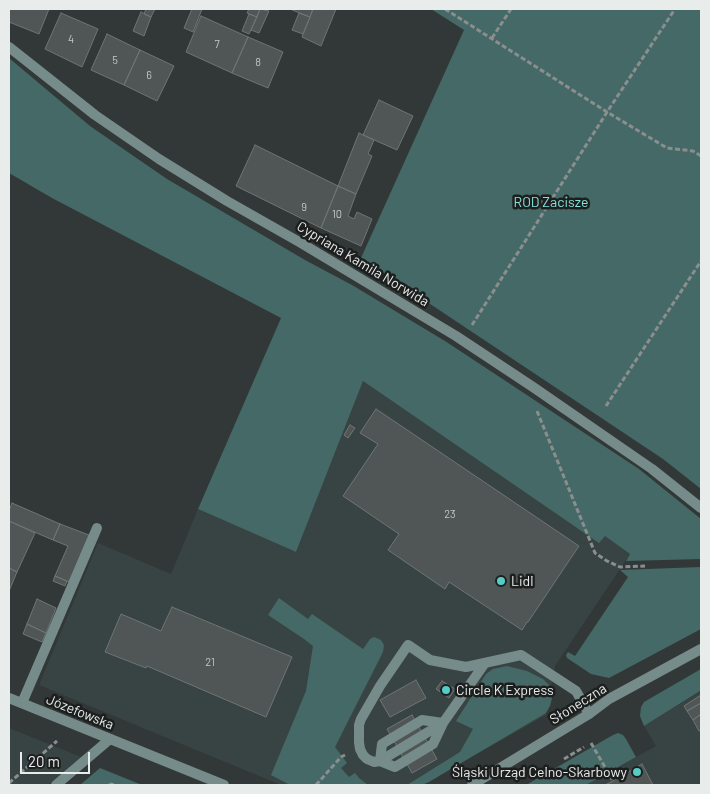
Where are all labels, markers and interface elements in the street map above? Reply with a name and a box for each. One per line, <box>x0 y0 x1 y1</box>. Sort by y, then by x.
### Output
house number: 4 <box>68 32 74 46</box>
house number: 7 <box>214 37 220 51</box>
house number: 5 <box>112 53 118 67</box>
house number: 8 <box>255 55 261 69</box>
house number: 6 <box>146 68 152 82</box>
park label: ROD Zacisze <box>514 194 588 210</box>
house number: 9 <box>301 200 307 214</box>
house number: 10 <box>332 207 342 221</box>
street label: Cypriana Kamila Norwida <box>294 218 432 310</box>
house number: 23 <box>444 507 456 521</box>
place label: Lidl <box>511 573 533 589</box>
marker: Lidl <box>495 575 507 587</box>
house number: 21 <box>205 655 215 669</box>
street label: Słoneczna <box>547 680 609 728</box>
place label: Circle K Express <box>456 682 554 698</box>
marker: Circle K Express <box>440 684 452 696</box>
street label: Józefowska <box>44 691 116 733</box>
scale bar <box>22 742 92 774</box>
text: 20 m <box>28 752 60 770</box>
place label: Śląski Urząd Celno-Skarbowy <box>452 764 627 780</box>
marker: Śląski Urząd Celno-Skarbowy <box>631 766 643 778</box>

